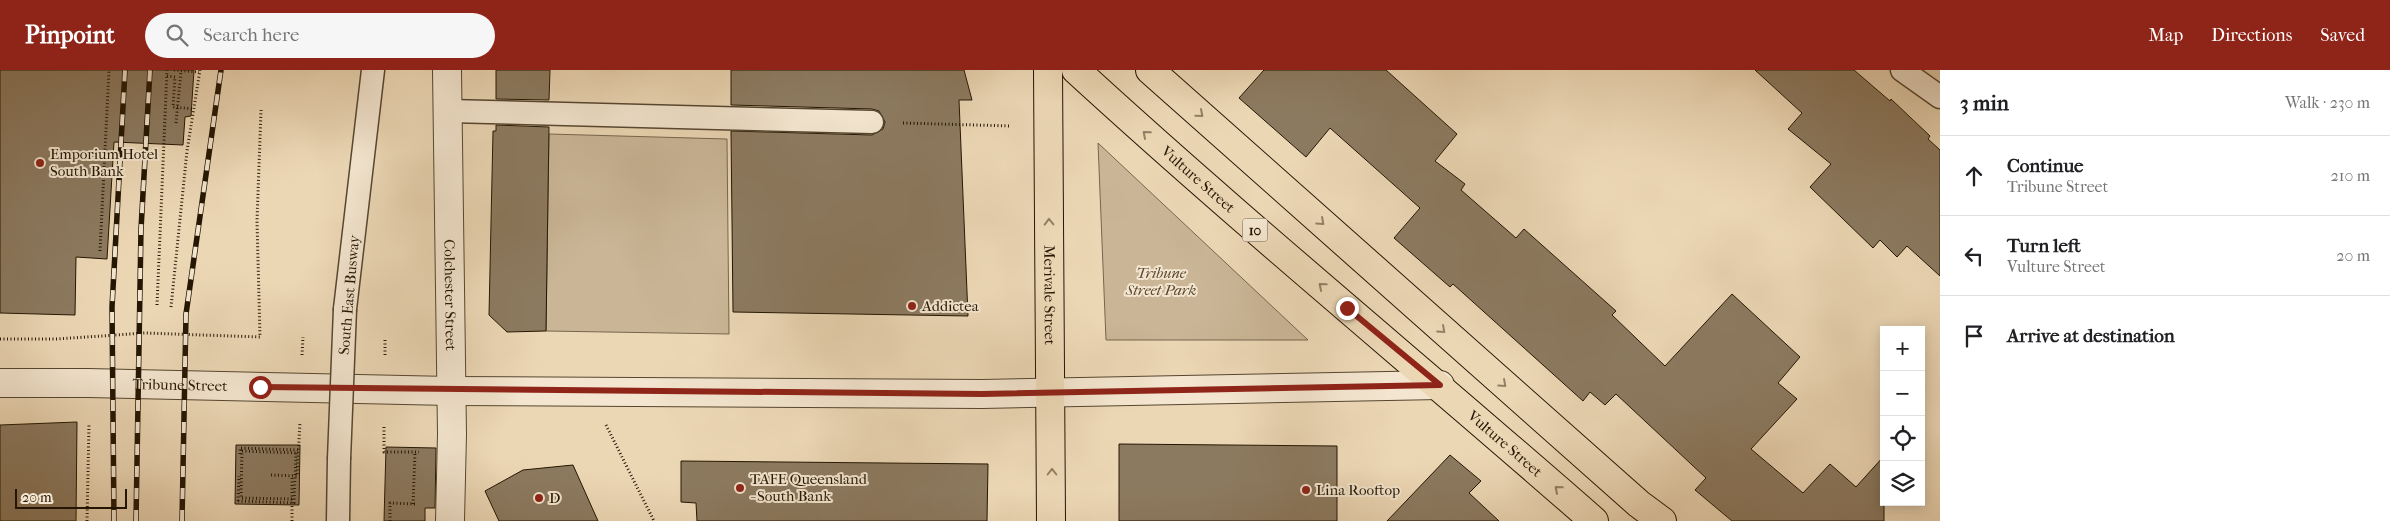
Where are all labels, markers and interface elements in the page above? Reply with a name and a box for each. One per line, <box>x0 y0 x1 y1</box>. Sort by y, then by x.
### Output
search box <box>145 13 495 58</box>
text: Pinpoint <box>25 21 115 49</box>
icon: search <box>163 21 191 49</box>
text: Search here <box>203 24 299 46</box>
text: Map <box>2149 25 2183 46</box>
text: Directions <box>2211 25 2292 46</box>
text: Saved <box>2320 25 2365 46</box>
text: 3 min <box>1960 91 2009 115</box>
text: Walk · 230 m <box>2285 93 2370 112</box>
one-way arrow <box>1194 108 1203 117</box>
one-way arrow <box>1143 130 1152 139</box>
street label: Vulture Street <box>1157 141 1239 217</box>
place label: Emporium Hotel South Bank <box>50 145 158 180</box>
text: Continue <box>2007 155 2083 177</box>
marker: Emporium Hotel South Bank <box>34 157 46 169</box>
icon: ahead <box>1960 162 1988 190</box>
text: 210 m <box>2331 166 2370 185</box>
text: Tribune Street <box>2007 177 2108 196</box>
one-way arrow <box>1316 216 1325 225</box>
one-way arrow <box>1044 218 1054 226</box>
road number: 10 <box>1242 218 1268 242</box>
street label: South East Busway <box>335 233 363 356</box>
text: Turn left <box>2007 235 2081 257</box>
street label: Colchester Street <box>440 239 460 352</box>
icon: left <box>1960 242 1988 270</box>
street label: Merivale Street <box>1040 245 1059 346</box>
text: 20 m <box>2336 246 2370 265</box>
text: Vulture Street <box>2007 257 2106 276</box>
park label: Tribune Street Park <box>1125 264 1196 299</box>
one-way arrow <box>1318 283 1327 292</box>
place label: Addictea <box>921 297 980 315</box>
route end <box>1336 297 1359 320</box>
marker: Addictea <box>906 300 918 312</box>
icon: arrive <box>1960 322 1988 350</box>
one-way arrow <box>1437 324 1446 333</box>
text: Arrive at destination <box>2007 325 2175 347</box>
map controls <box>1880 326 1925 506</box>
button: + <box>1880 326 1925 371</box>
button: − <box>1880 371 1925 416</box>
street label: Tribune Street <box>132 375 228 395</box>
route start <box>249 376 272 399</box>
one-way arrow <box>1498 378 1507 387</box>
street label: Vulture Street <box>1463 406 1546 481</box>
button: locate <box>1880 416 1925 461</box>
button: layers <box>1880 461 1925 506</box>
one-way arrow <box>1046 468 1057 476</box>
place label: TAFE Queensland - South Bank <box>750 470 868 505</box>
place label: Lina Rooftop <box>1316 481 1400 499</box>
marker: TAFE Queensland - South Bank <box>734 482 746 494</box>
marker: Lina Rooftop <box>1300 484 1312 496</box>
scale bar <box>15 486 128 509</box>
one-way arrow <box>1554 486 1563 495</box>
text: 20 m <box>22 489 52 506</box>
place label: D <box>549 489 560 507</box>
marker: D <box>533 492 545 504</box>

